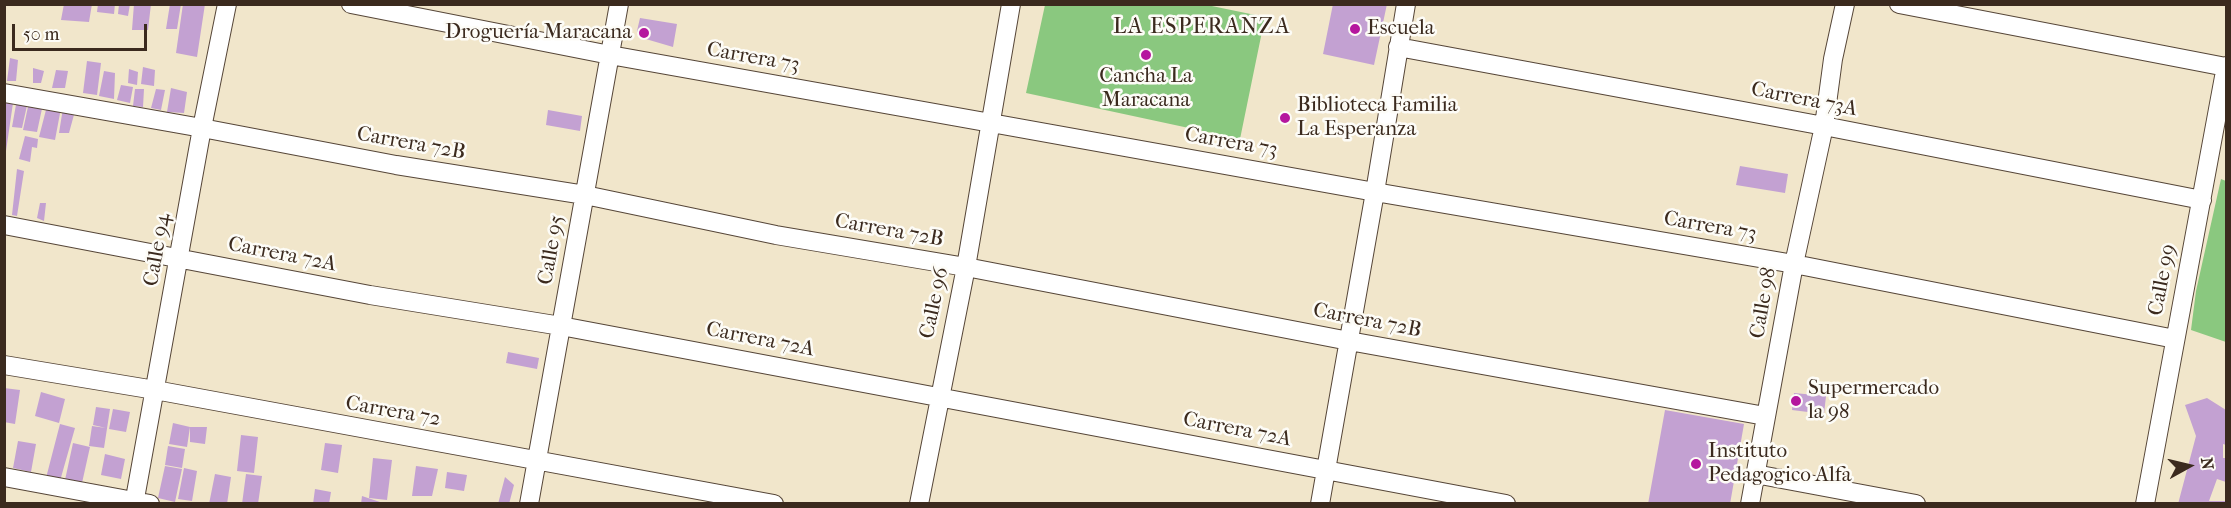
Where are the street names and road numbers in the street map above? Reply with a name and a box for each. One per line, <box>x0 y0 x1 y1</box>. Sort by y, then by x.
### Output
street label: Carrera 73 <box>705 37 801 79</box>
street label: Carrera 73A <box>1749 77 1859 123</box>
street label: Carrera 72B <box>355 122 467 166</box>
street label: Carrera 73 <box>1183 122 1279 164</box>
street label: Carrera 73 <box>1662 206 1758 248</box>
street label: Carrera 72B <box>833 209 945 253</box>
street label: Calle 94 <box>139 212 177 288</box>
street label: Calle 95 <box>533 213 571 287</box>
street label: Carrera 72A <box>226 232 338 278</box>
street label: Calle 99 <box>2144 242 2182 318</box>
street label: Calle 96 <box>915 265 955 341</box>
street label: Calle 98 <box>1745 265 1783 341</box>
street label: Carrera 72B <box>1311 298 1423 344</box>
street label: Carrera 72A <box>704 317 816 363</box>
street label: Carrera 72 <box>344 391 442 433</box>
street label: Carrera 72A <box>1181 407 1293 453</box>

